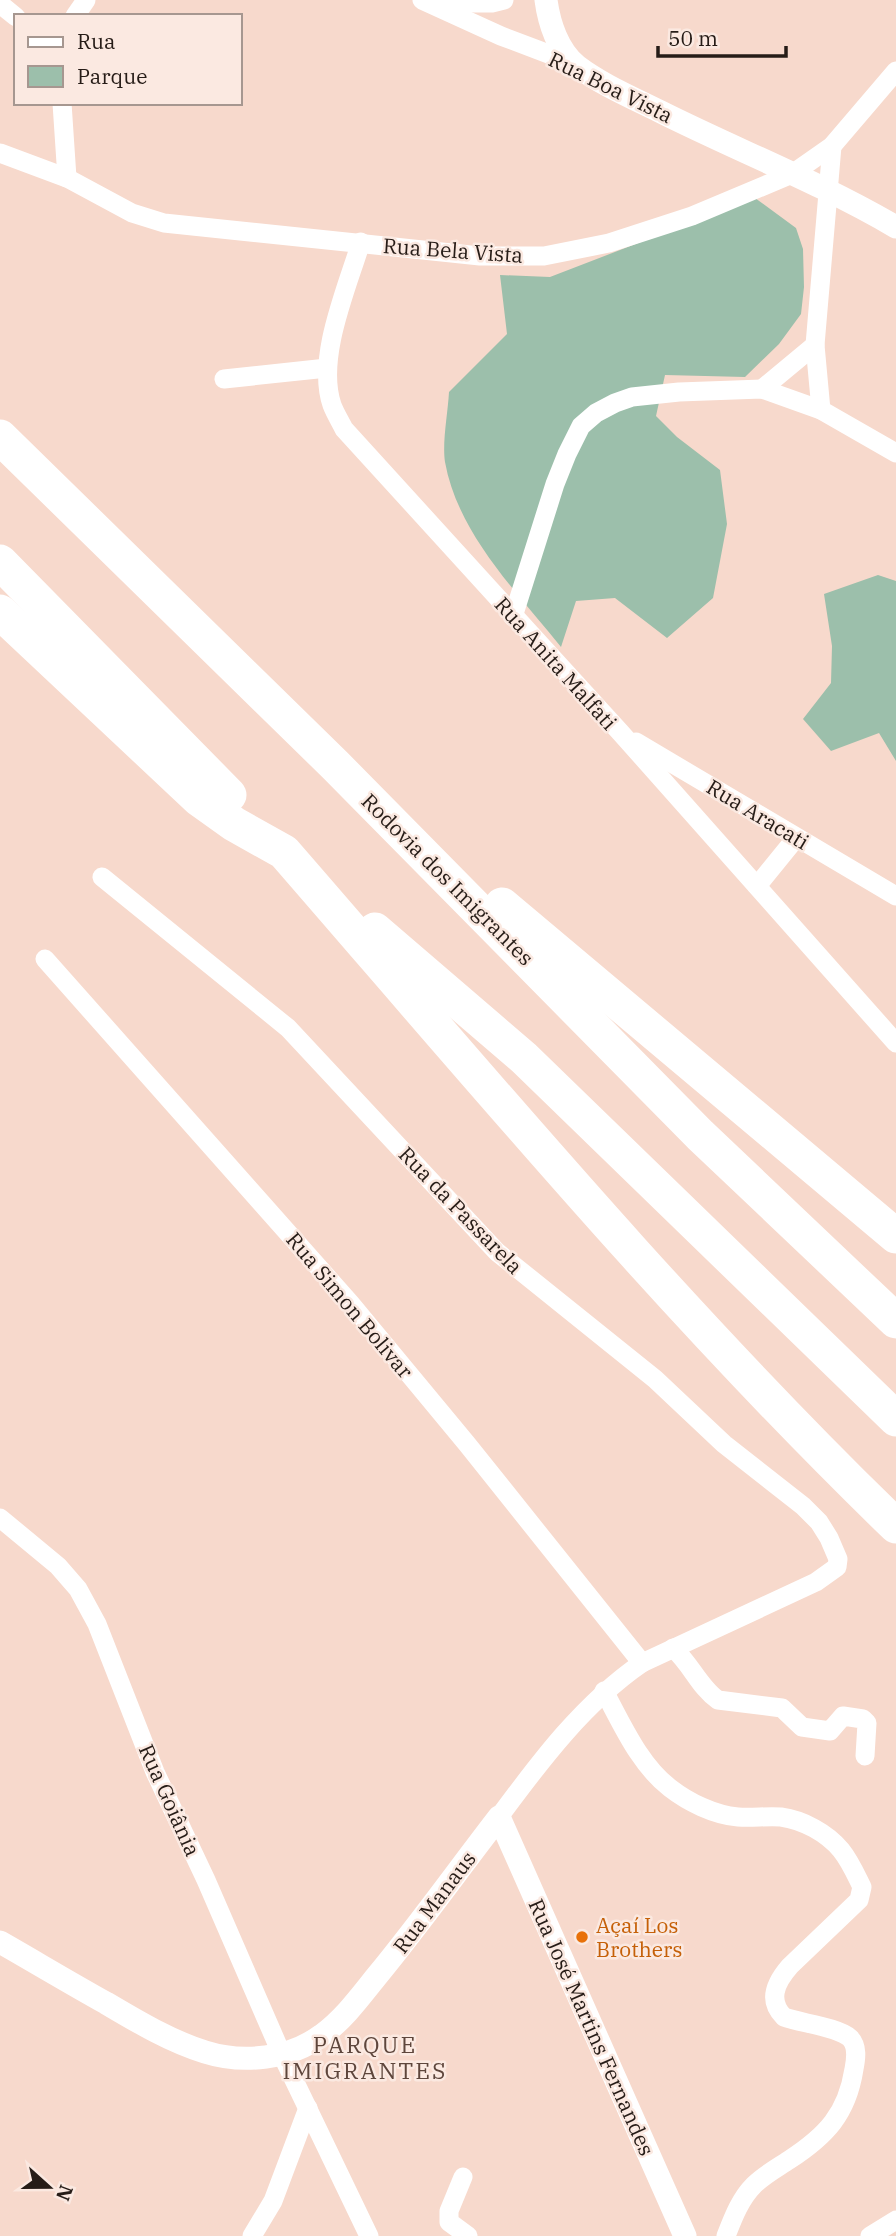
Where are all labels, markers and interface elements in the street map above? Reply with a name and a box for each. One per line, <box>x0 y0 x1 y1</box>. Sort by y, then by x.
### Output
legend <box>14 14 242 105</box>
scale bar <box>658 14 786 58</box>
text: 50 m <box>668 24 718 52</box>
text: Rua <box>77 27 115 55</box>
street label: Rua Boa Vista <box>544 45 678 129</box>
text: Parque <box>77 62 147 90</box>
street label: Rua Bela Vista <box>382 231 524 269</box>
street label: Rua Anita Malfati <box>489 590 623 736</box>
street label: Rua Aracati <box>702 772 814 856</box>
street label: Rodovia dos Imigrantes <box>356 787 540 971</box>
street label: Rua da Passarela <box>393 1140 529 1280</box>
street label: Rua Simon Bolivar <box>280 1226 420 1385</box>
street label: Rua Goiânia <box>133 1740 207 1860</box>
street label: Rua Manaus <box>386 1845 482 1959</box>
street label: Rua José Martins Fernandes <box>523 1894 661 2160</box>
place label: Açaí Los Brothers <box>596 1911 683 1963</box>
marker: Açaí Los Brothers <box>574 1929 590 1945</box>
district label: PARQUE IMIGRANTES <box>282 2029 448 2085</box>
north arrow <box>14 2152 84 2222</box>
text: N <box>51 2182 79 2204</box>

